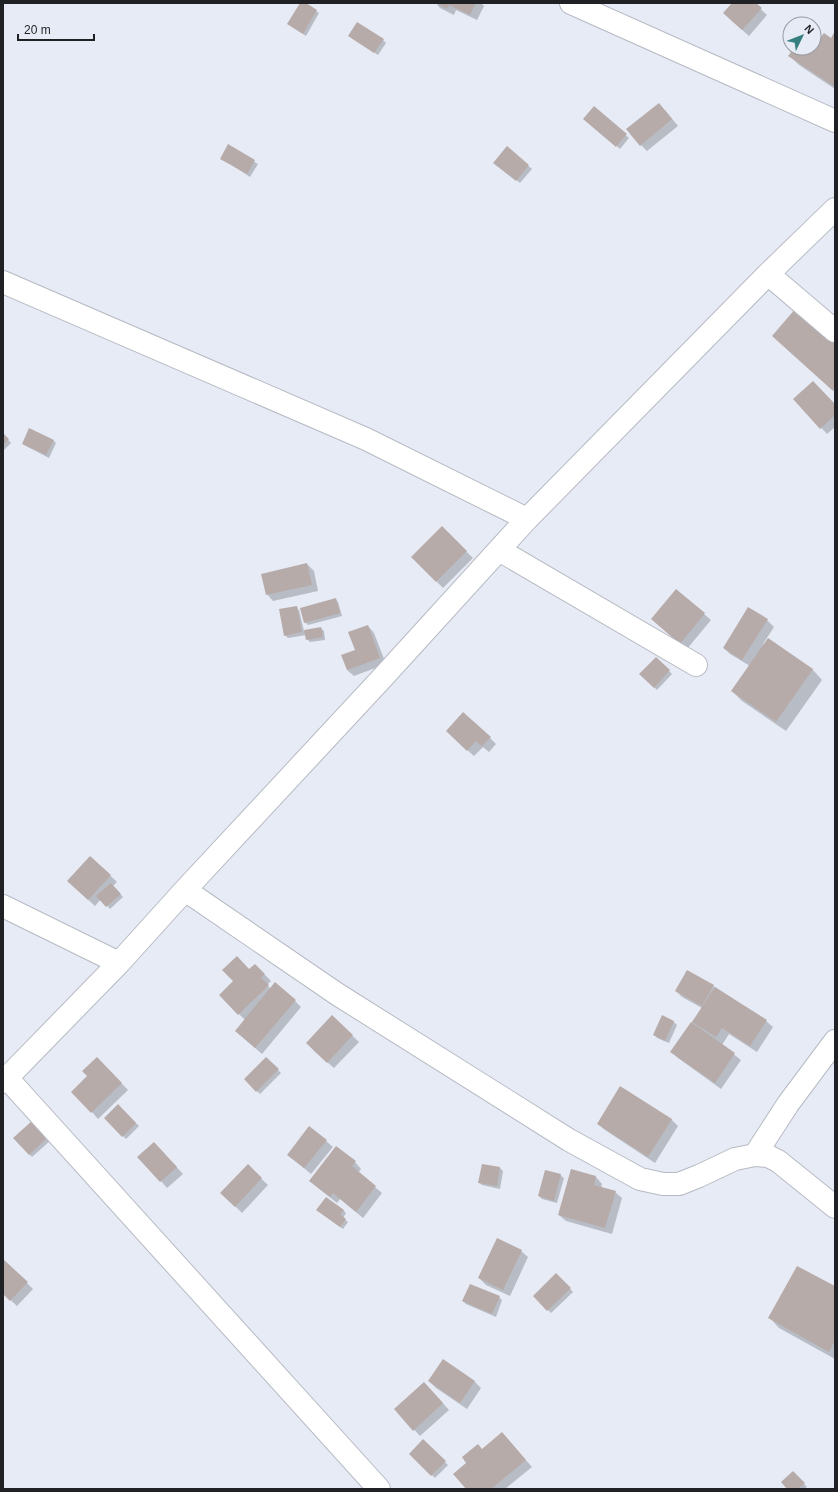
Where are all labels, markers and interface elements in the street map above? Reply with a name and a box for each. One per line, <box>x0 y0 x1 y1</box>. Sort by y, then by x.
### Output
scale bar <box>18 16 94 42</box>
north arrow <box>782 16 822 56</box>
text: N <box>802 22 816 36</box>
text: 20 m <box>24 23 51 37</box>

